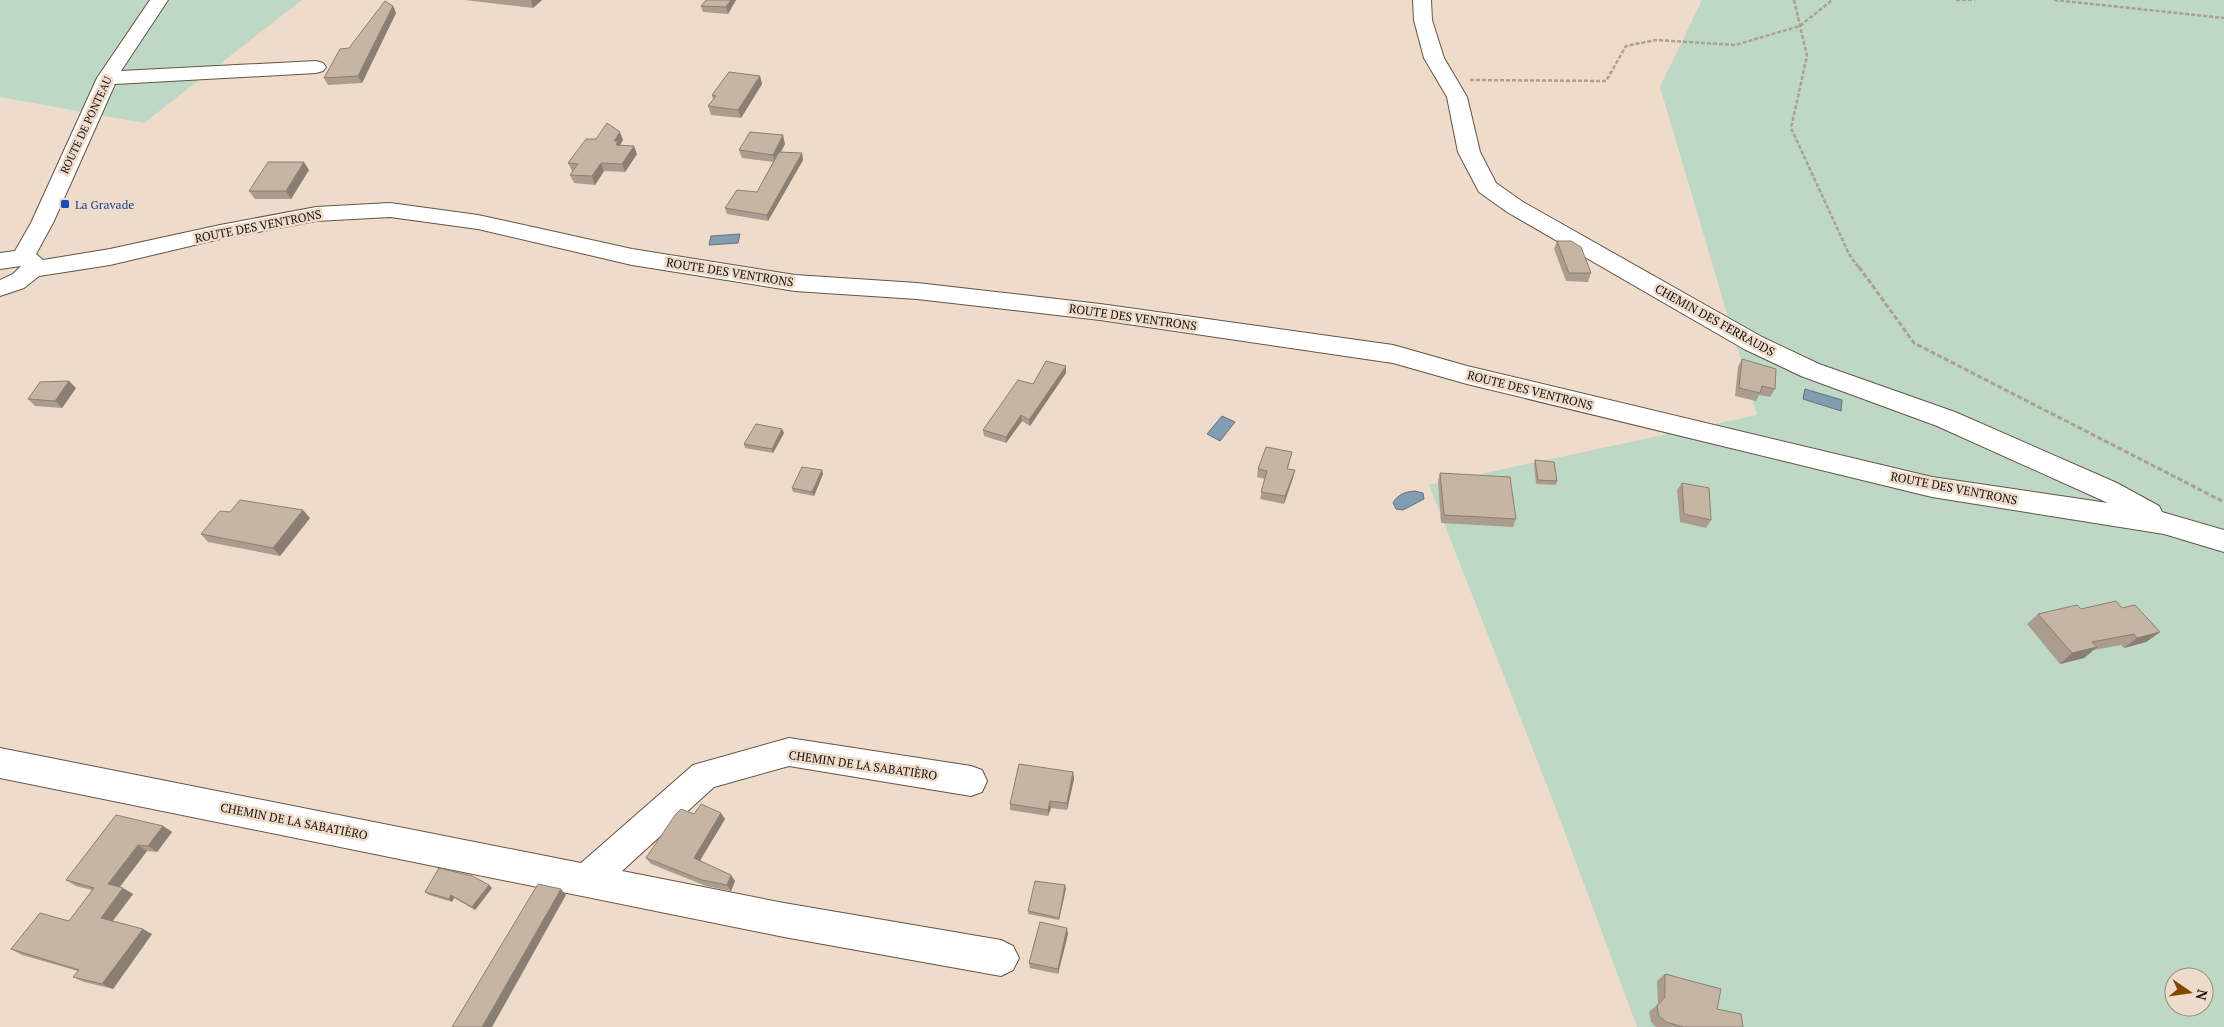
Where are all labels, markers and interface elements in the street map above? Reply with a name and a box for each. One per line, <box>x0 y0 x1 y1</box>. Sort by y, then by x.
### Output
street label: ROUTE DE PONTEAU <box>57 74 115 176</box>
place label: La Gravade <box>75 197 134 212</box>
marker: La Gravade <box>59 198 71 210</box>
street label: ROUTE DES VENTRONS <box>193 206 323 246</box>
street label: ROUTE DES VENTRONS <box>665 255 795 289</box>
street label: CHEMIN DES FERRAUDS <box>1653 281 1777 359</box>
street label: ROUTE DES VENTRONS <box>1068 301 1198 333</box>
street label: ROUTE DES VENTRONS <box>1466 367 1594 413</box>
street label: ROUTE DES VENTRONS <box>1889 468 2019 508</box>
street label: CHEMIN DE LA SABATIÈRO <box>788 747 938 783</box>
street label: CHEMIN DE LA SABATIÈRO <box>219 799 369 843</box>
north arrow <box>2164 967 2214 1017</box>
text: N <box>2192 988 2213 1003</box>

